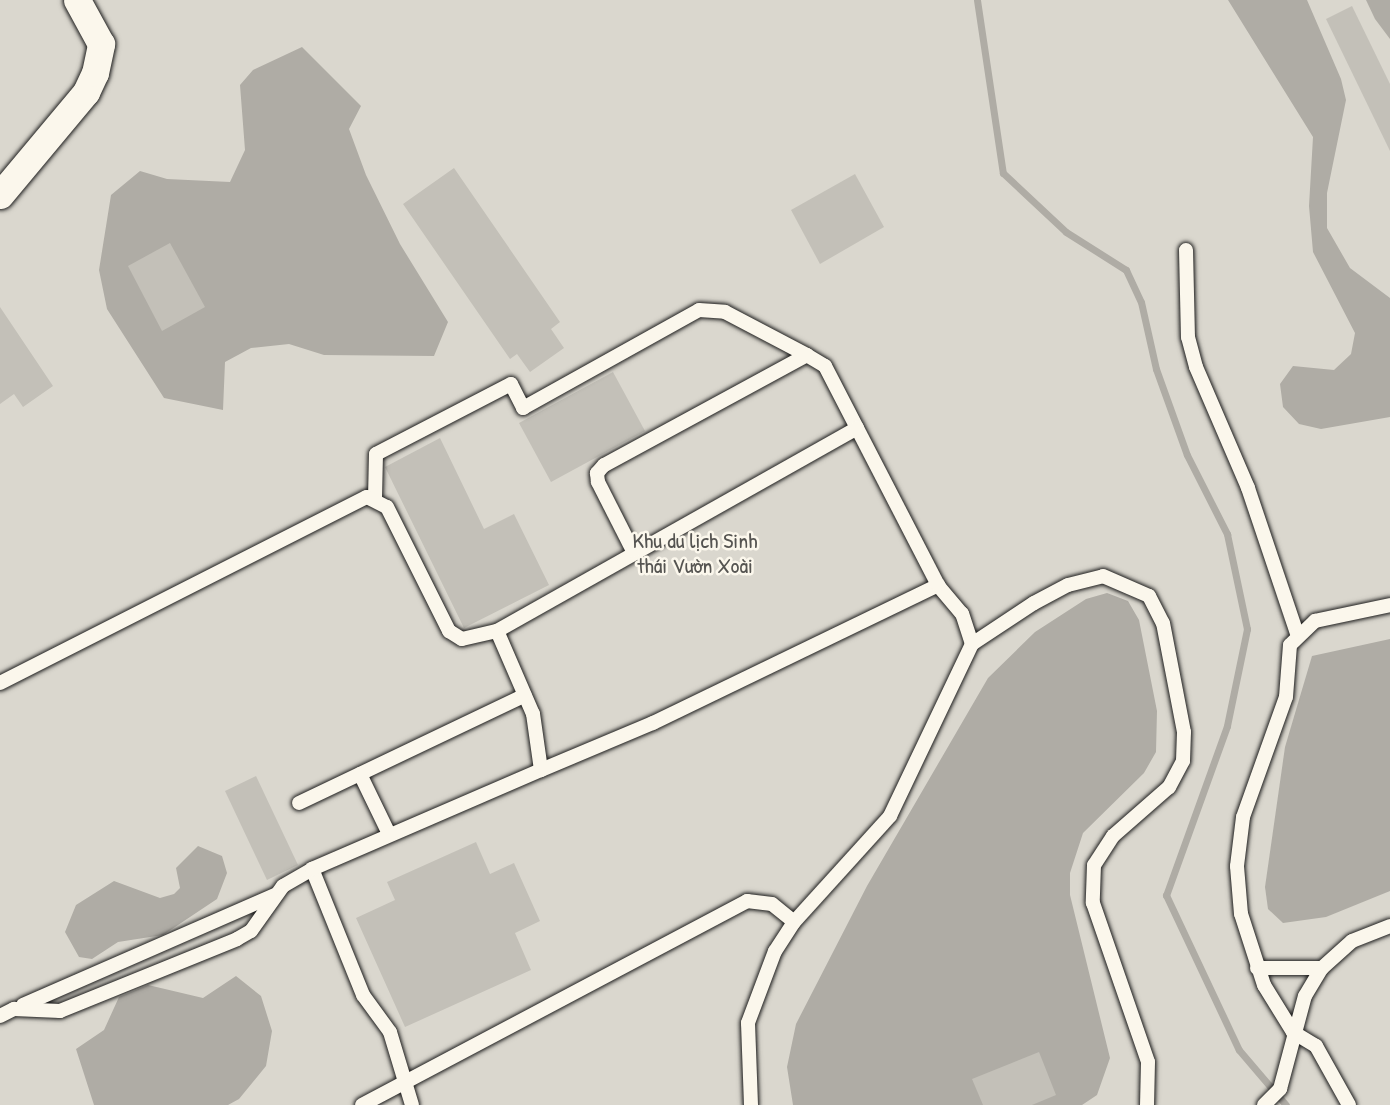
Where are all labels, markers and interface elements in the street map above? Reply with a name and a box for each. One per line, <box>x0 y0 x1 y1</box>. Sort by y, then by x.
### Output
park label: Khu du lịch Sinh thái Vườn Xoài <box>633 527 757 578</box>

